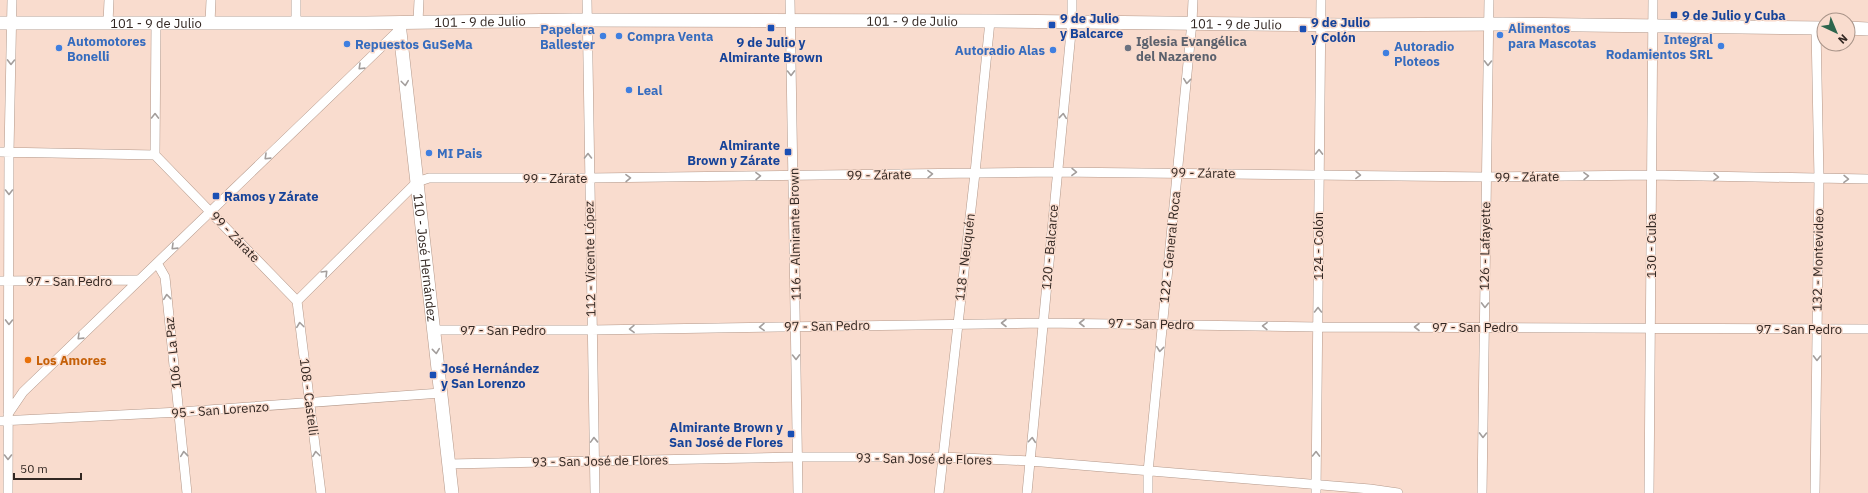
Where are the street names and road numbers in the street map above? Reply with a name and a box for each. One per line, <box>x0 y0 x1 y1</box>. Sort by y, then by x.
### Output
street label: 101 - 9 de Julio <box>434 12 526 31</box>
street label: 101 - 9 de Julio <box>866 12 958 29</box>
street label: 101 - 9 de Julio <box>110 15 202 32</box>
street label: 101 - 9 de Julio <box>1190 15 1282 33</box>
street label: 99 - Zárate <box>1170 164 1236 182</box>
street label: 99 - Zárate <box>846 166 912 184</box>
street label: 116 - Almirante Brown <box>785 167 805 301</box>
street label: 99 - Zárate <box>1494 168 1560 186</box>
street label: 99 - Zárate <box>523 170 587 187</box>
street label: 122 - General Roca <box>1156 190 1184 304</box>
street label: 110 - José Hernández <box>410 193 441 322</box>
street label: 112 - Vicente López <box>580 201 600 317</box>
street label: 126 - Lafayette <box>1476 201 1494 291</box>
street label: 120 - Balcarce <box>1038 204 1062 290</box>
street label: 99 - Zárate <box>206 208 264 266</box>
street label: 132 - Montevideo <box>1809 208 1827 312</box>
street label: 118 - Neuquén <box>951 212 979 302</box>
street label: 124 - Colón <box>1310 212 1327 280</box>
street label: 130 - Cuba <box>1643 214 1660 278</box>
street label: 97 - San Pedro <box>26 273 112 290</box>
street label: 97 - San Pedro <box>1108 315 1194 333</box>
street label: 106 - La Paz <box>161 316 185 390</box>
street label: 97 - San Pedro <box>784 317 870 335</box>
street label: 97 - San Pedro <box>1432 319 1518 336</box>
street label: 97 - San Pedro <box>1756 321 1842 338</box>
street label: 97 - San Pedro <box>460 322 546 339</box>
street label: 108 - Castelli <box>296 357 322 437</box>
street label: 95 - San Lorenzo <box>171 398 269 422</box>
street label: 93 - San José de Flores <box>856 449 992 469</box>
street label: 93 - San José de Flores <box>532 451 668 471</box>

